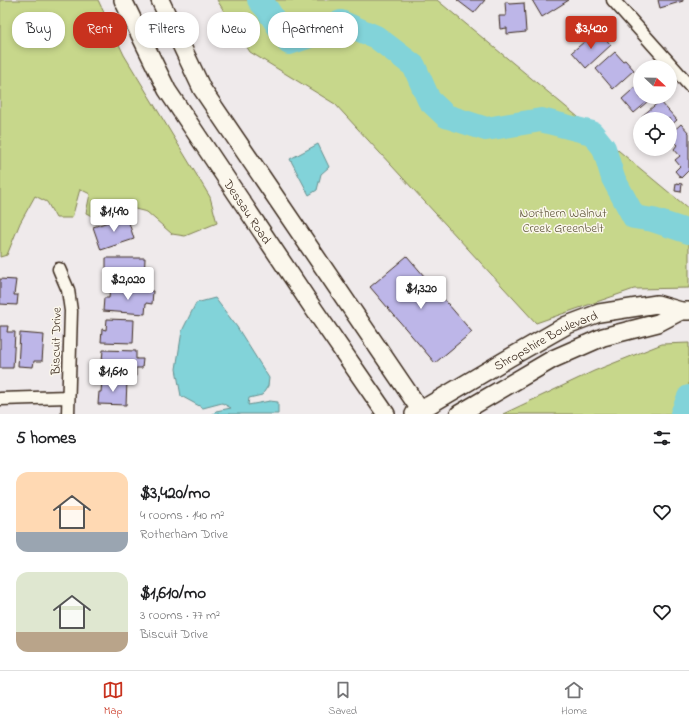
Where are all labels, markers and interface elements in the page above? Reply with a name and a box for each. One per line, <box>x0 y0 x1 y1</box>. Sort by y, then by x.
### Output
chip: Buy <box>12 12 65 48</box>
chip: Rent <box>73 12 127 48</box>
chip: Filters <box>135 12 199 48</box>
chip: New <box>207 12 260 48</box>
chip: Apartment <box>268 12 358 48</box>
pin: $3,420 <box>558 16 624 50</box>
text: $3,420 <box>575 19 607 38</box>
north arrow <box>633 60 677 104</box>
map controls <box>633 60 677 156</box>
button: locate <box>633 112 677 156</box>
street label: Dessau Road <box>218 175 276 249</box>
pin: $1,490 <box>81 199 147 233</box>
text: $1,490 <box>99 202 129 221</box>
park label: Northern Walnut Creek Greenbelt <box>519 204 607 238</box>
pin: $2,020 <box>95 267 161 301</box>
text: $2,020 <box>111 270 145 289</box>
pin: $1,320 <box>388 276 454 310</box>
text: $1,320 <box>405 279 437 298</box>
street label: Shropshire Boulevard <box>490 306 601 376</box>
street label: Biscuit Drive <box>46 307 67 376</box>
pin: $1,610 <box>80 359 146 393</box>
text: $1,610 <box>98 362 128 381</box>
text: 5 homes <box>16 426 76 451</box>
icon: filters <box>651 427 673 449</box>
text: $3,420/mo <box>140 481 210 506</box>
icon: home <box>48 488 96 536</box>
icon: heart <box>651 501 673 523</box>
text: 4 rooms · 140 m² <box>140 506 224 525</box>
text: Rotherham Drive <box>140 525 228 544</box>
text: $1,610/mo <box>140 581 206 606</box>
icon: home <box>48 588 96 636</box>
icon: heart <box>651 601 673 623</box>
text: 3 rooms · 77 m² <box>140 606 220 625</box>
text: Biscuit Drive <box>140 625 208 644</box>
tab: Map <box>102 679 124 719</box>
tab: Saved <box>328 679 357 719</box>
tab: Home <box>561 679 587 719</box>

